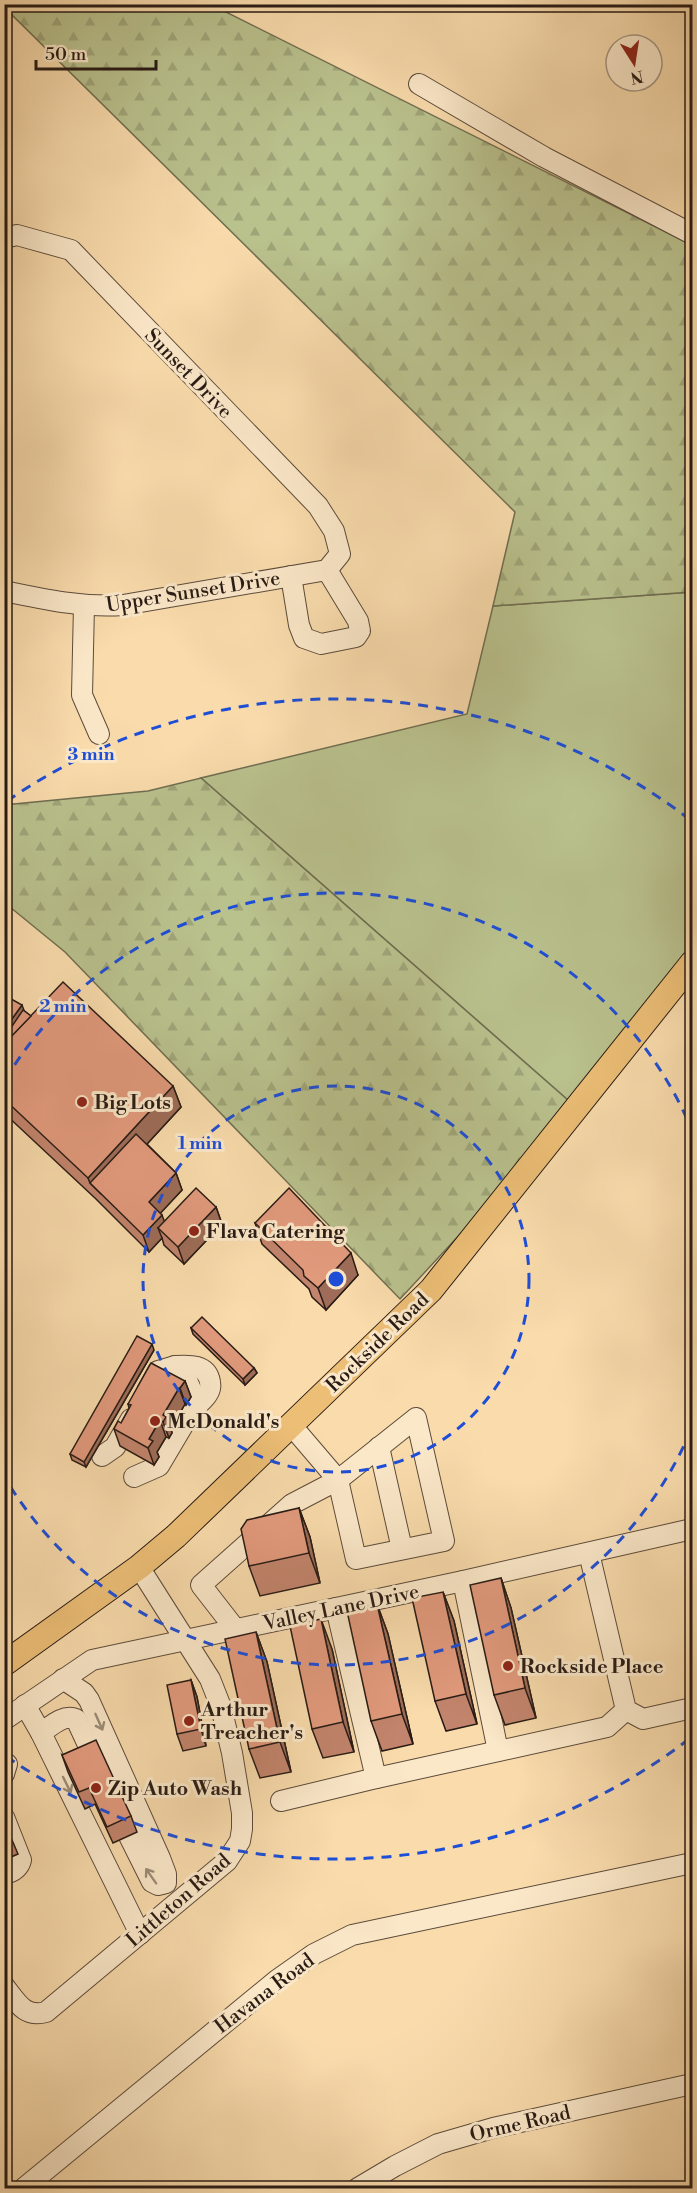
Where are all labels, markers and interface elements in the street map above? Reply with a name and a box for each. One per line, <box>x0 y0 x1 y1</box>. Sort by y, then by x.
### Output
scale bar <box>36 33 156 71</box>
north arrow <box>604 33 664 93</box>
text: 50 m <box>45 43 87 66</box>
text: N <box>628 66 645 88</box>
street label: Sunset Drive <box>139 324 237 424</box>
street label: Upper Sunset Drive <box>104 566 282 619</box>
text: 3 min <box>68 743 114 766</box>
text: 2 min <box>39 995 87 1018</box>
place label: Big Lots <box>94 1091 171 1116</box>
marker: Big Lots <box>75 1095 89 1109</box>
text: 1 min <box>178 1132 222 1155</box>
place label: Flava Catering <box>206 1220 345 1245</box>
marker: Flava Catering <box>187 1224 201 1238</box>
centre of rings <box>326 1269 346 1289</box>
street label: Rockside Road <box>321 1287 435 1398</box>
place label: McDonald's <box>167 1410 279 1435</box>
marker: McDonald's <box>148 1414 162 1428</box>
street label: Valley Lane Drive <box>260 1580 422 1637</box>
place label: Rockside Place <box>520 1655 664 1680</box>
marker: Rockside Place <box>501 1659 515 1673</box>
place label: Arthur Treacher's <box>200 1698 303 1746</box>
one-way arrow <box>94 1712 105 1731</box>
marker: Arthur Treacher's <box>182 1714 196 1728</box>
one-way arrow <box>62 1776 73 1794</box>
place label: Zip Auto Wash <box>108 1777 243 1802</box>
marker: Zip Auto Wash <box>89 1781 103 1795</box>
street label: Littleton Road <box>122 1848 237 1953</box>
one-way arrow <box>145 1868 158 1884</box>
street label: Havana Road <box>210 1948 320 2040</box>
street label: Orme Road <box>467 2101 574 2148</box>

